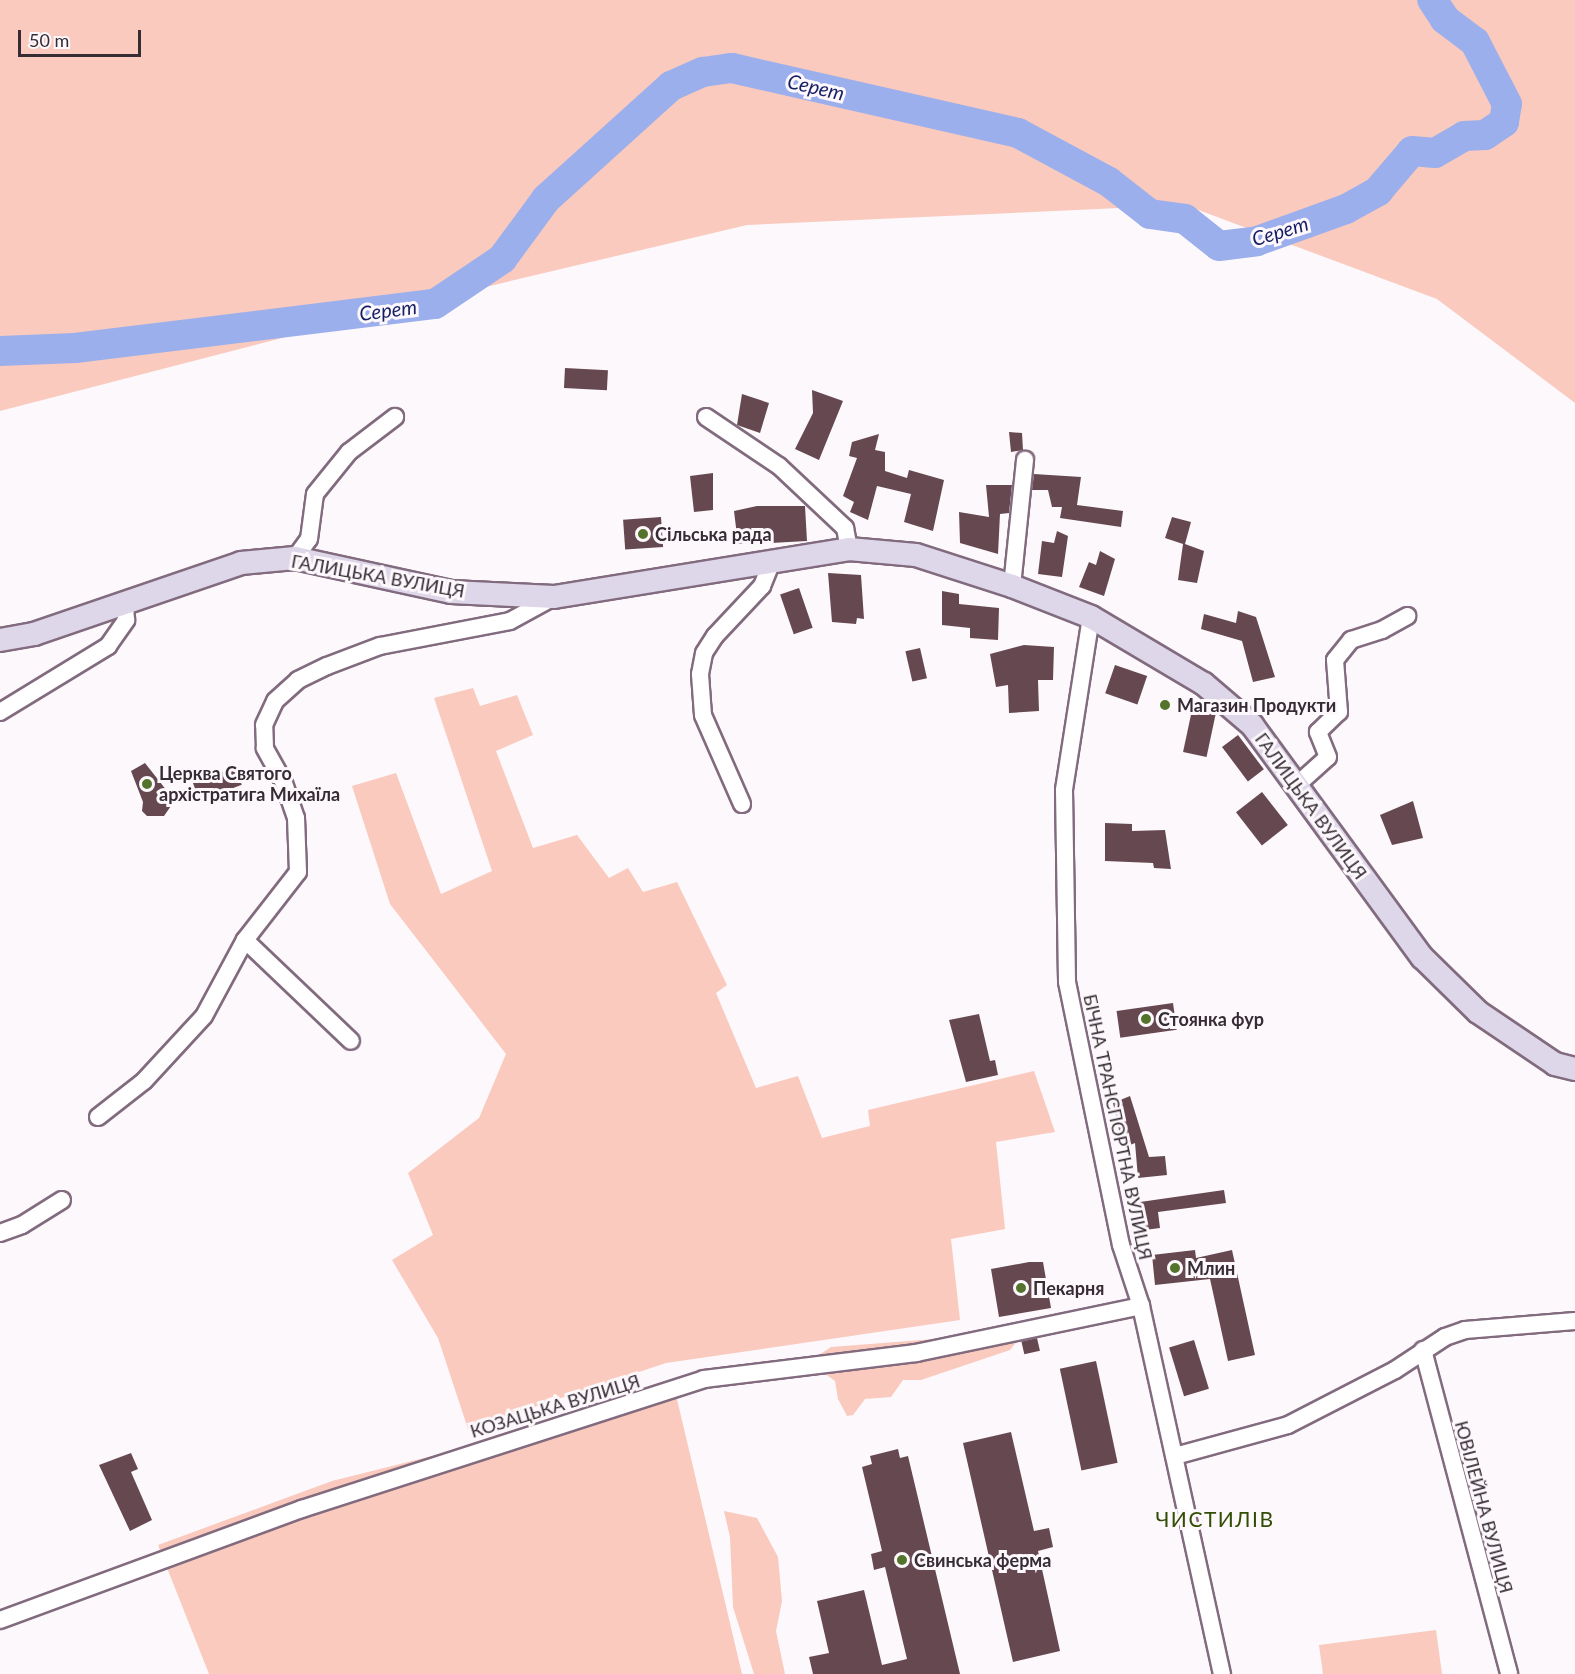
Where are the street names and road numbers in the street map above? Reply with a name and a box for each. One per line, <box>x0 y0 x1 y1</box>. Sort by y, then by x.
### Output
street label: ГАЛИЦЬКА ВУЛИЦЯ <box>290 550 466 602</box>
street label: ГАЛИЦЬКА ВУЛИЦЯ <box>1251 729 1371 883</box>
street label: БІЧНА ТРАНСПОРТНА ВУЛИЦЯ <box>1079 992 1157 1262</box>
street label: КОЗАЦЬКА ВУЛИЦЯ <box>468 1370 642 1442</box>
street label: ЮВІЛЕЙНА ВУЛИЦЯ <box>1451 1418 1517 1596</box>

